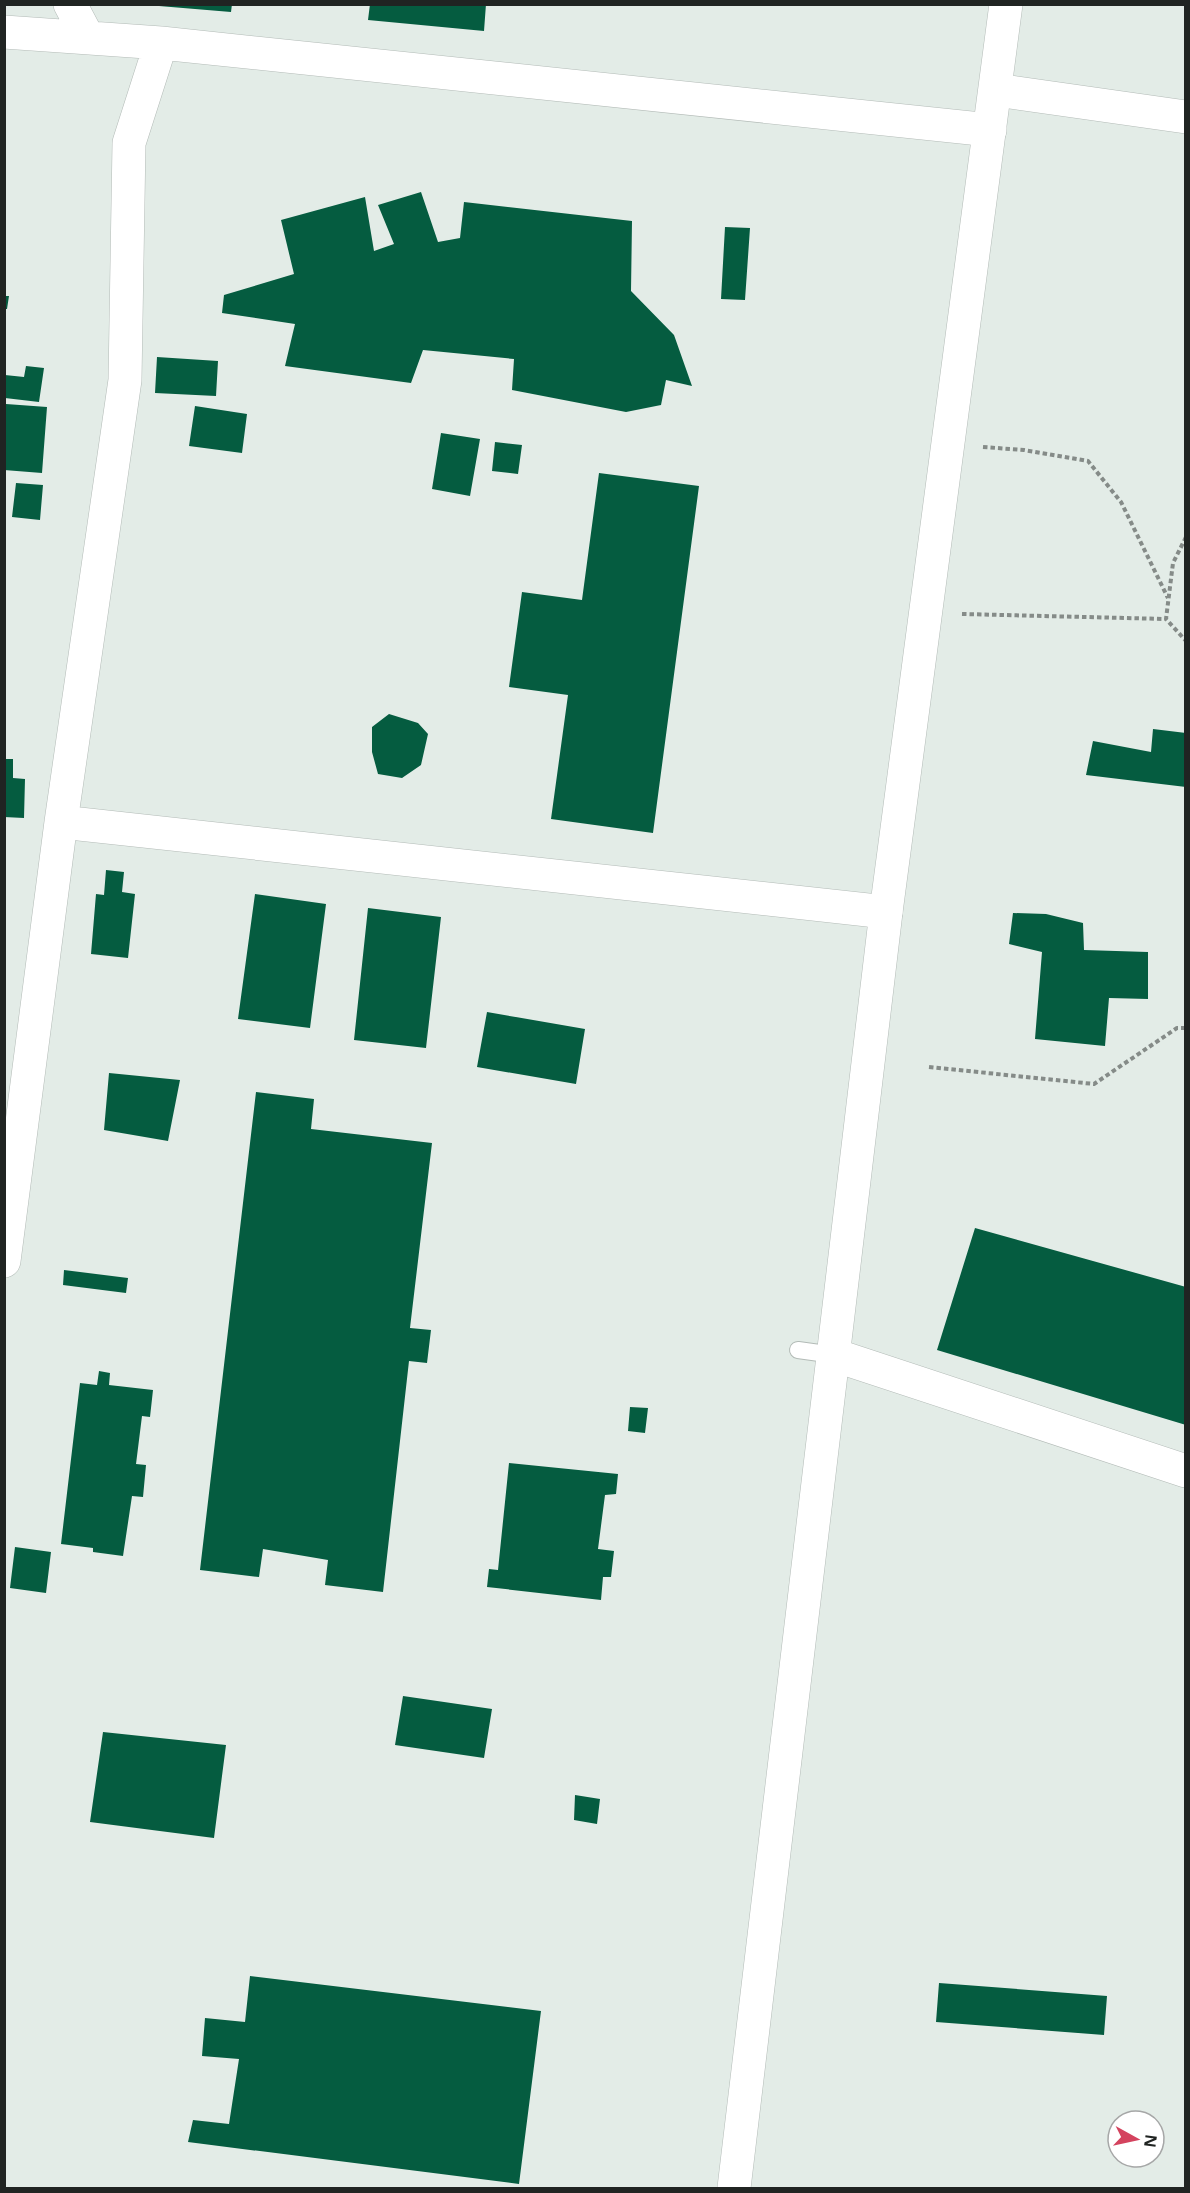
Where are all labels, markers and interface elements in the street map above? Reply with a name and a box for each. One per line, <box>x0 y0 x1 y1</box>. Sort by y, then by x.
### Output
north arrow <box>1106 2109 1166 2169</box>
text: N <box>1139 2133 1163 2149</box>

